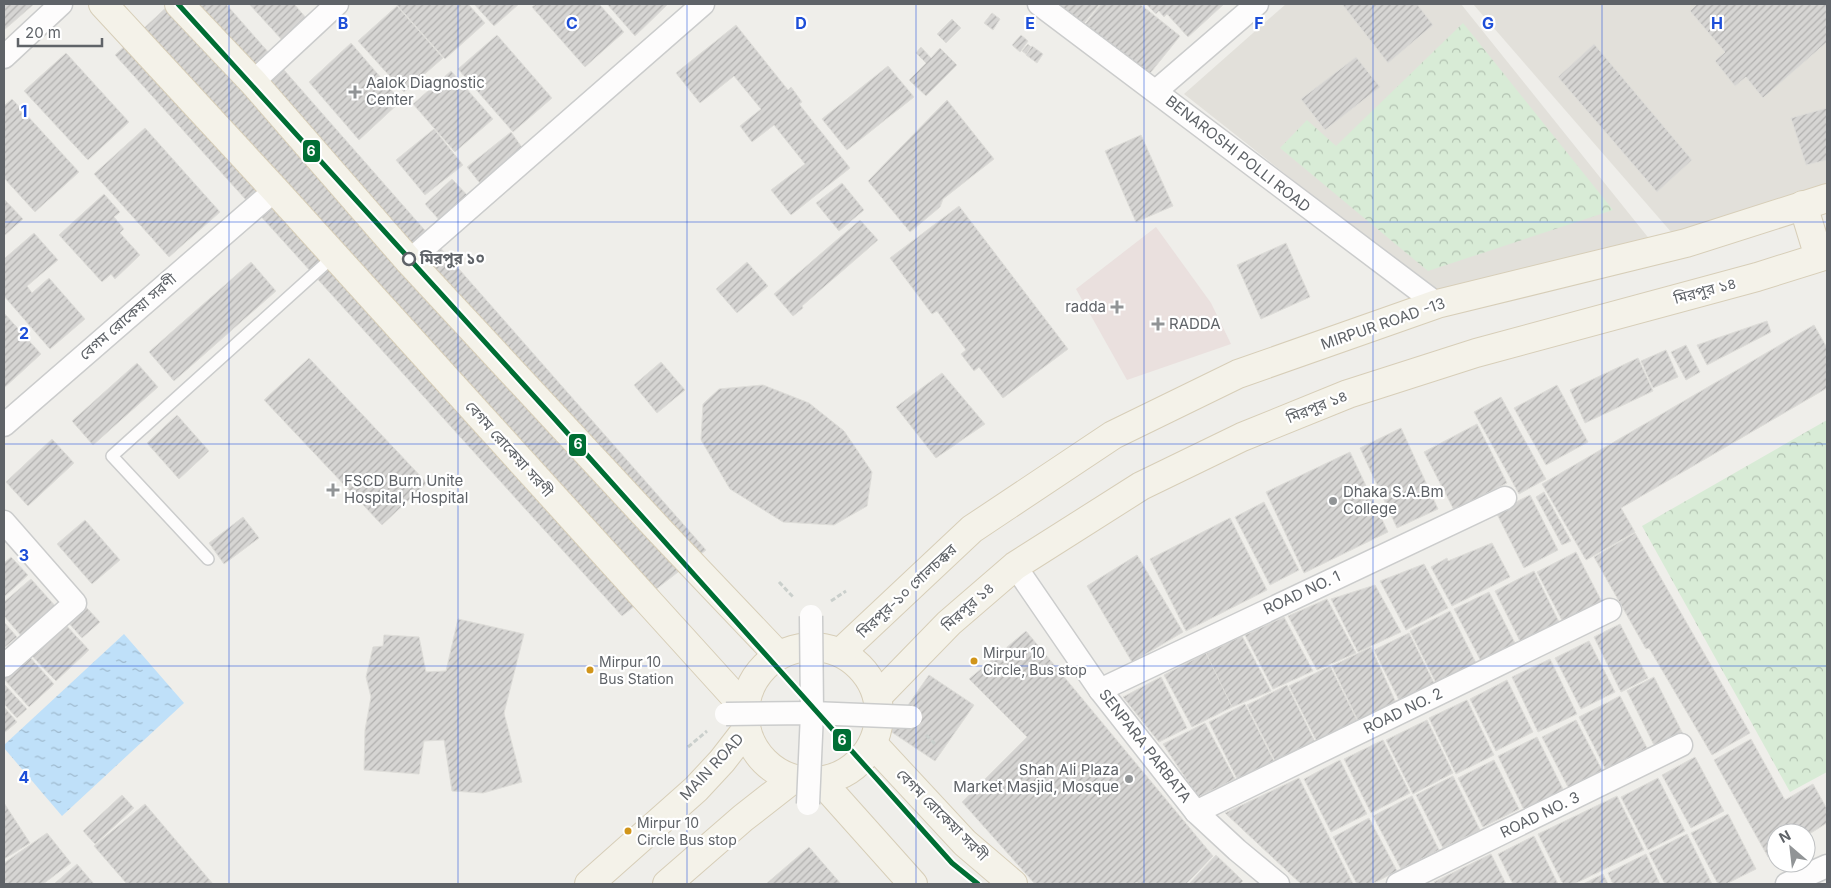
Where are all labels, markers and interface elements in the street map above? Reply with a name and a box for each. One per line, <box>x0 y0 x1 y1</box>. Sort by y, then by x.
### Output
text: B <box>338 13 348 33</box>
text: C <box>566 13 578 33</box>
text: D <box>795 13 807 33</box>
text: E <box>1025 13 1035 33</box>
text: F <box>1254 13 1264 33</box>
text: G <box>1482 13 1494 33</box>
text: H <box>1711 13 1723 33</box>
scale bar <box>18 15 101 47</box>
text: 20 m <box>25 23 61 42</box>
place label: Aalok Diagnostic Center <box>366 73 485 109</box>
marker: Aalok Diagnostic Center <box>348 85 362 99</box>
street label: BENAROSHI POLLI ROAD <box>1162 91 1315 216</box>
text: 1 <box>21 101 27 121</box>
line badge: 6 <box>302 139 321 163</box>
text: 6 <box>306 142 316 159</box>
place label: মিরপুর ১০ <box>419 249 485 269</box>
marker: মিরপুর ১০ <box>402 252 416 266</box>
street label: বেগম রোকেয়া সরণী <box>75 269 181 364</box>
street label: মিরপুর ১৪ <box>1671 273 1738 308</box>
street label: MIRPUR ROAD -13 <box>1318 293 1447 354</box>
place label: radda <box>1065 297 1106 316</box>
marker: radda <box>1110 300 1124 314</box>
place label: RADDA <box>1169 314 1221 333</box>
marker: RADDA <box>1151 317 1165 331</box>
text: 2 <box>19 323 29 343</box>
street label: মিরপুর ১৪ <box>1283 386 1350 428</box>
street label: বেগম রোকেয়া সরণী <box>461 397 558 501</box>
line badge: 6 <box>568 433 587 457</box>
text: 6 <box>573 435 583 452</box>
place label: FSCD Burn Unite Hospital, Hospital <box>344 471 468 507</box>
place label: Dhaka S.A.Bm College <box>1343 482 1444 518</box>
marker: FSCD Burn Unite Hospital, Hospital <box>326 483 340 497</box>
marker: Dhaka S.A.Bm College <box>1327 495 1339 507</box>
street label: মিরপুর-১০ গোলচক্কর <box>852 539 961 642</box>
text: 3 <box>19 545 29 565</box>
street label: ROAD NO. 1 <box>1260 566 1343 619</box>
street label: মিরপুর ১৪ <box>937 578 998 636</box>
place label: Mirpur 10 Circle, Bus stop <box>983 644 1087 678</box>
place label: Mirpur 10 Bus Station <box>599 653 674 687</box>
marker: Mirpur 10 Circle, Bus stop <box>969 656 979 666</box>
marker: Mirpur 10 Bus Station <box>585 665 595 675</box>
street label: ROAD NO. 2 <box>1360 683 1446 738</box>
street label: SENPARA PARBATA <box>1095 685 1196 806</box>
line badge: 6 <box>832 728 852 752</box>
street label: MAIN ROAD <box>676 729 748 804</box>
text: 6 <box>837 731 847 748</box>
place label: Shah Ali Plaza Market Masjid, Mosque <box>953 760 1119 796</box>
street label: বেগম রোকেয়া সরণী <box>892 765 993 865</box>
text: 4 <box>19 767 30 787</box>
marker: Shah Ali Plaza Market Masjid, Mosque <box>1123 773 1135 785</box>
street label: ROAD NO. 3 <box>1497 787 1583 842</box>
place label: Mirpur 10 Circle Bus stop <box>637 814 737 848</box>
north arrow <box>1766 823 1816 873</box>
marker: Mirpur 10 Circle Bus stop <box>623 826 633 836</box>
text: N <box>1776 826 1793 846</box>

